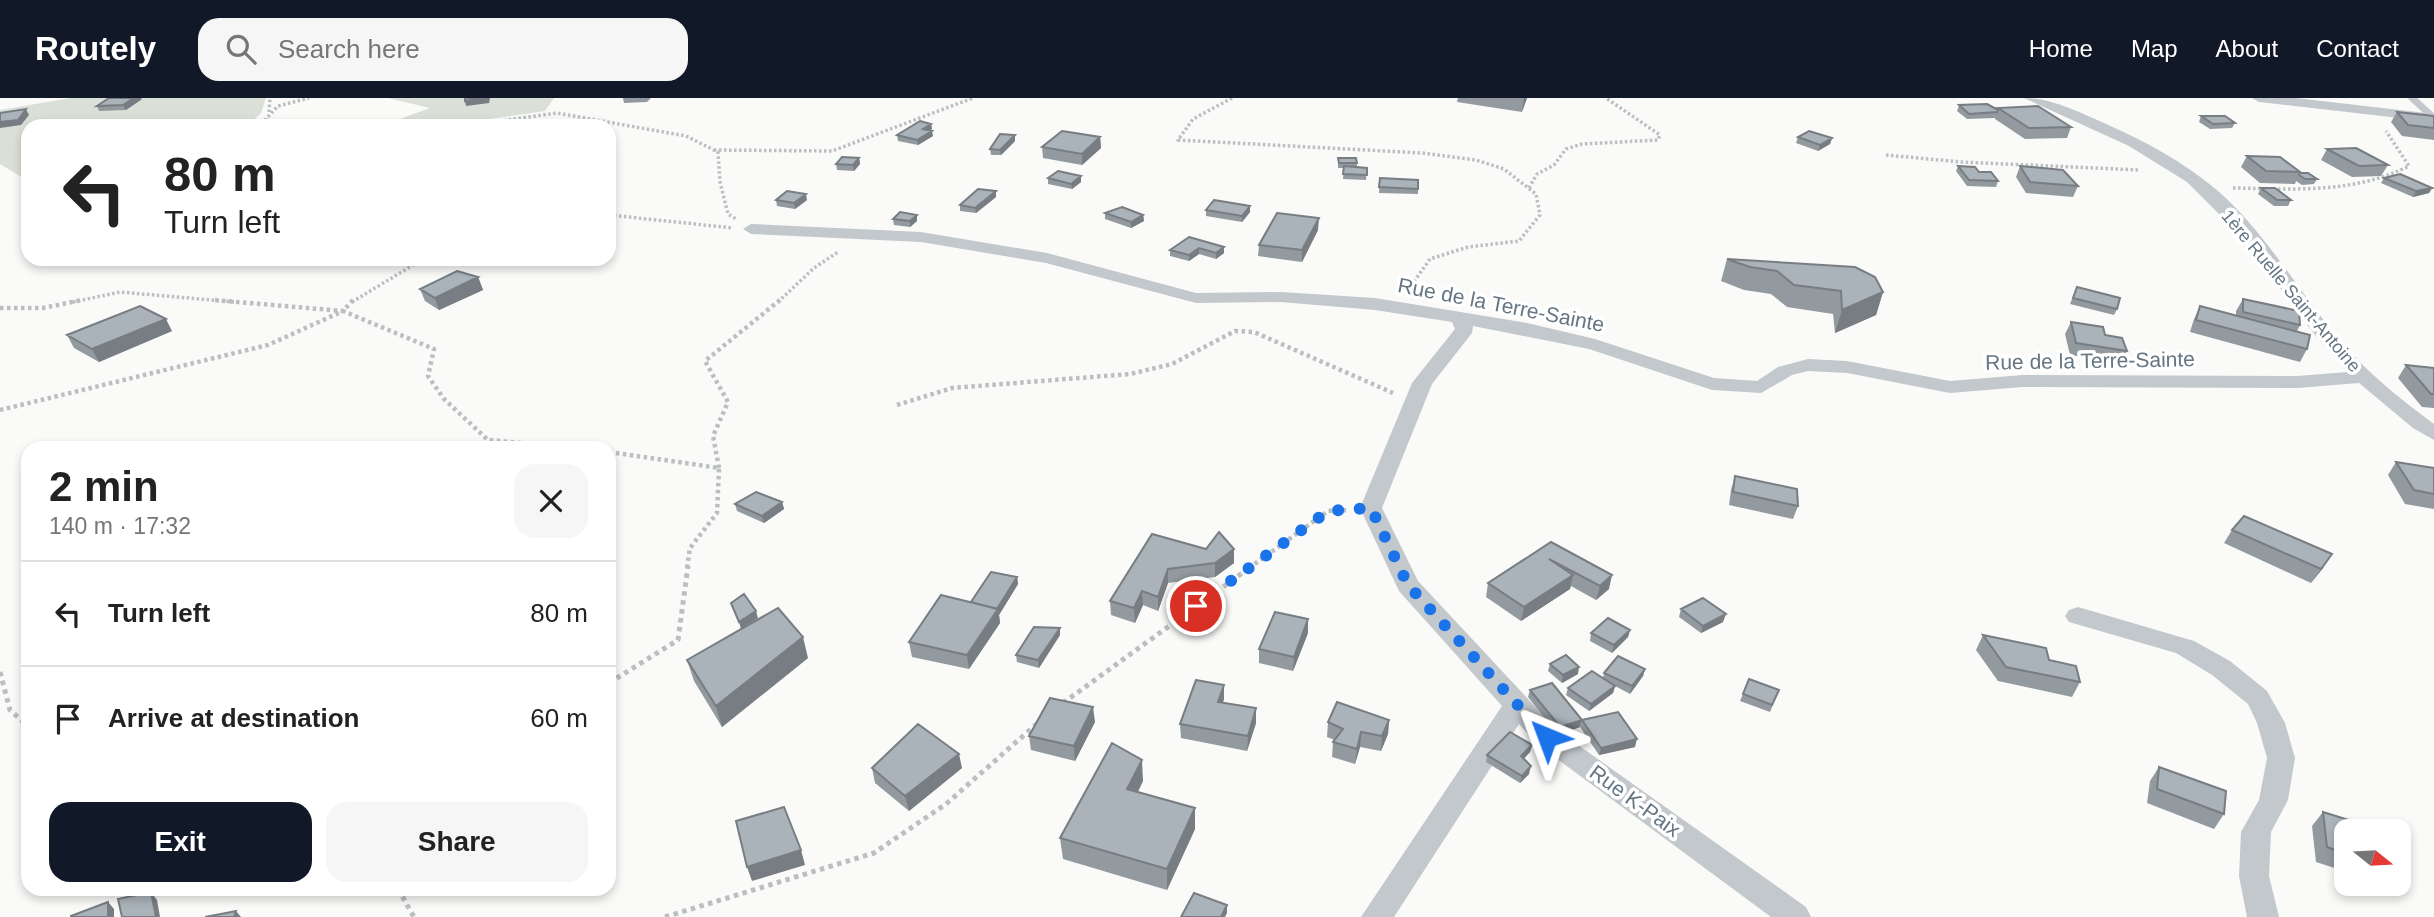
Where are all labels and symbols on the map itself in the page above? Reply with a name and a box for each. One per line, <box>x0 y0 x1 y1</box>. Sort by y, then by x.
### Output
street label: 1ère Ruelle Saint-Antoine <box>2217 206 2365 376</box>
street label: Rue de la Terre-Sainte <box>1396 273 1606 336</box>
street label: Rue de la Terre-Sainte <box>1985 347 2195 374</box>
pin <box>1166 576 1226 636</box>
position arrow <box>1510 700 1584 774</box>
street label: Rue K-Paix <box>1586 760 1685 841</box>
north arrow <box>2334 819 2412 896</box>

